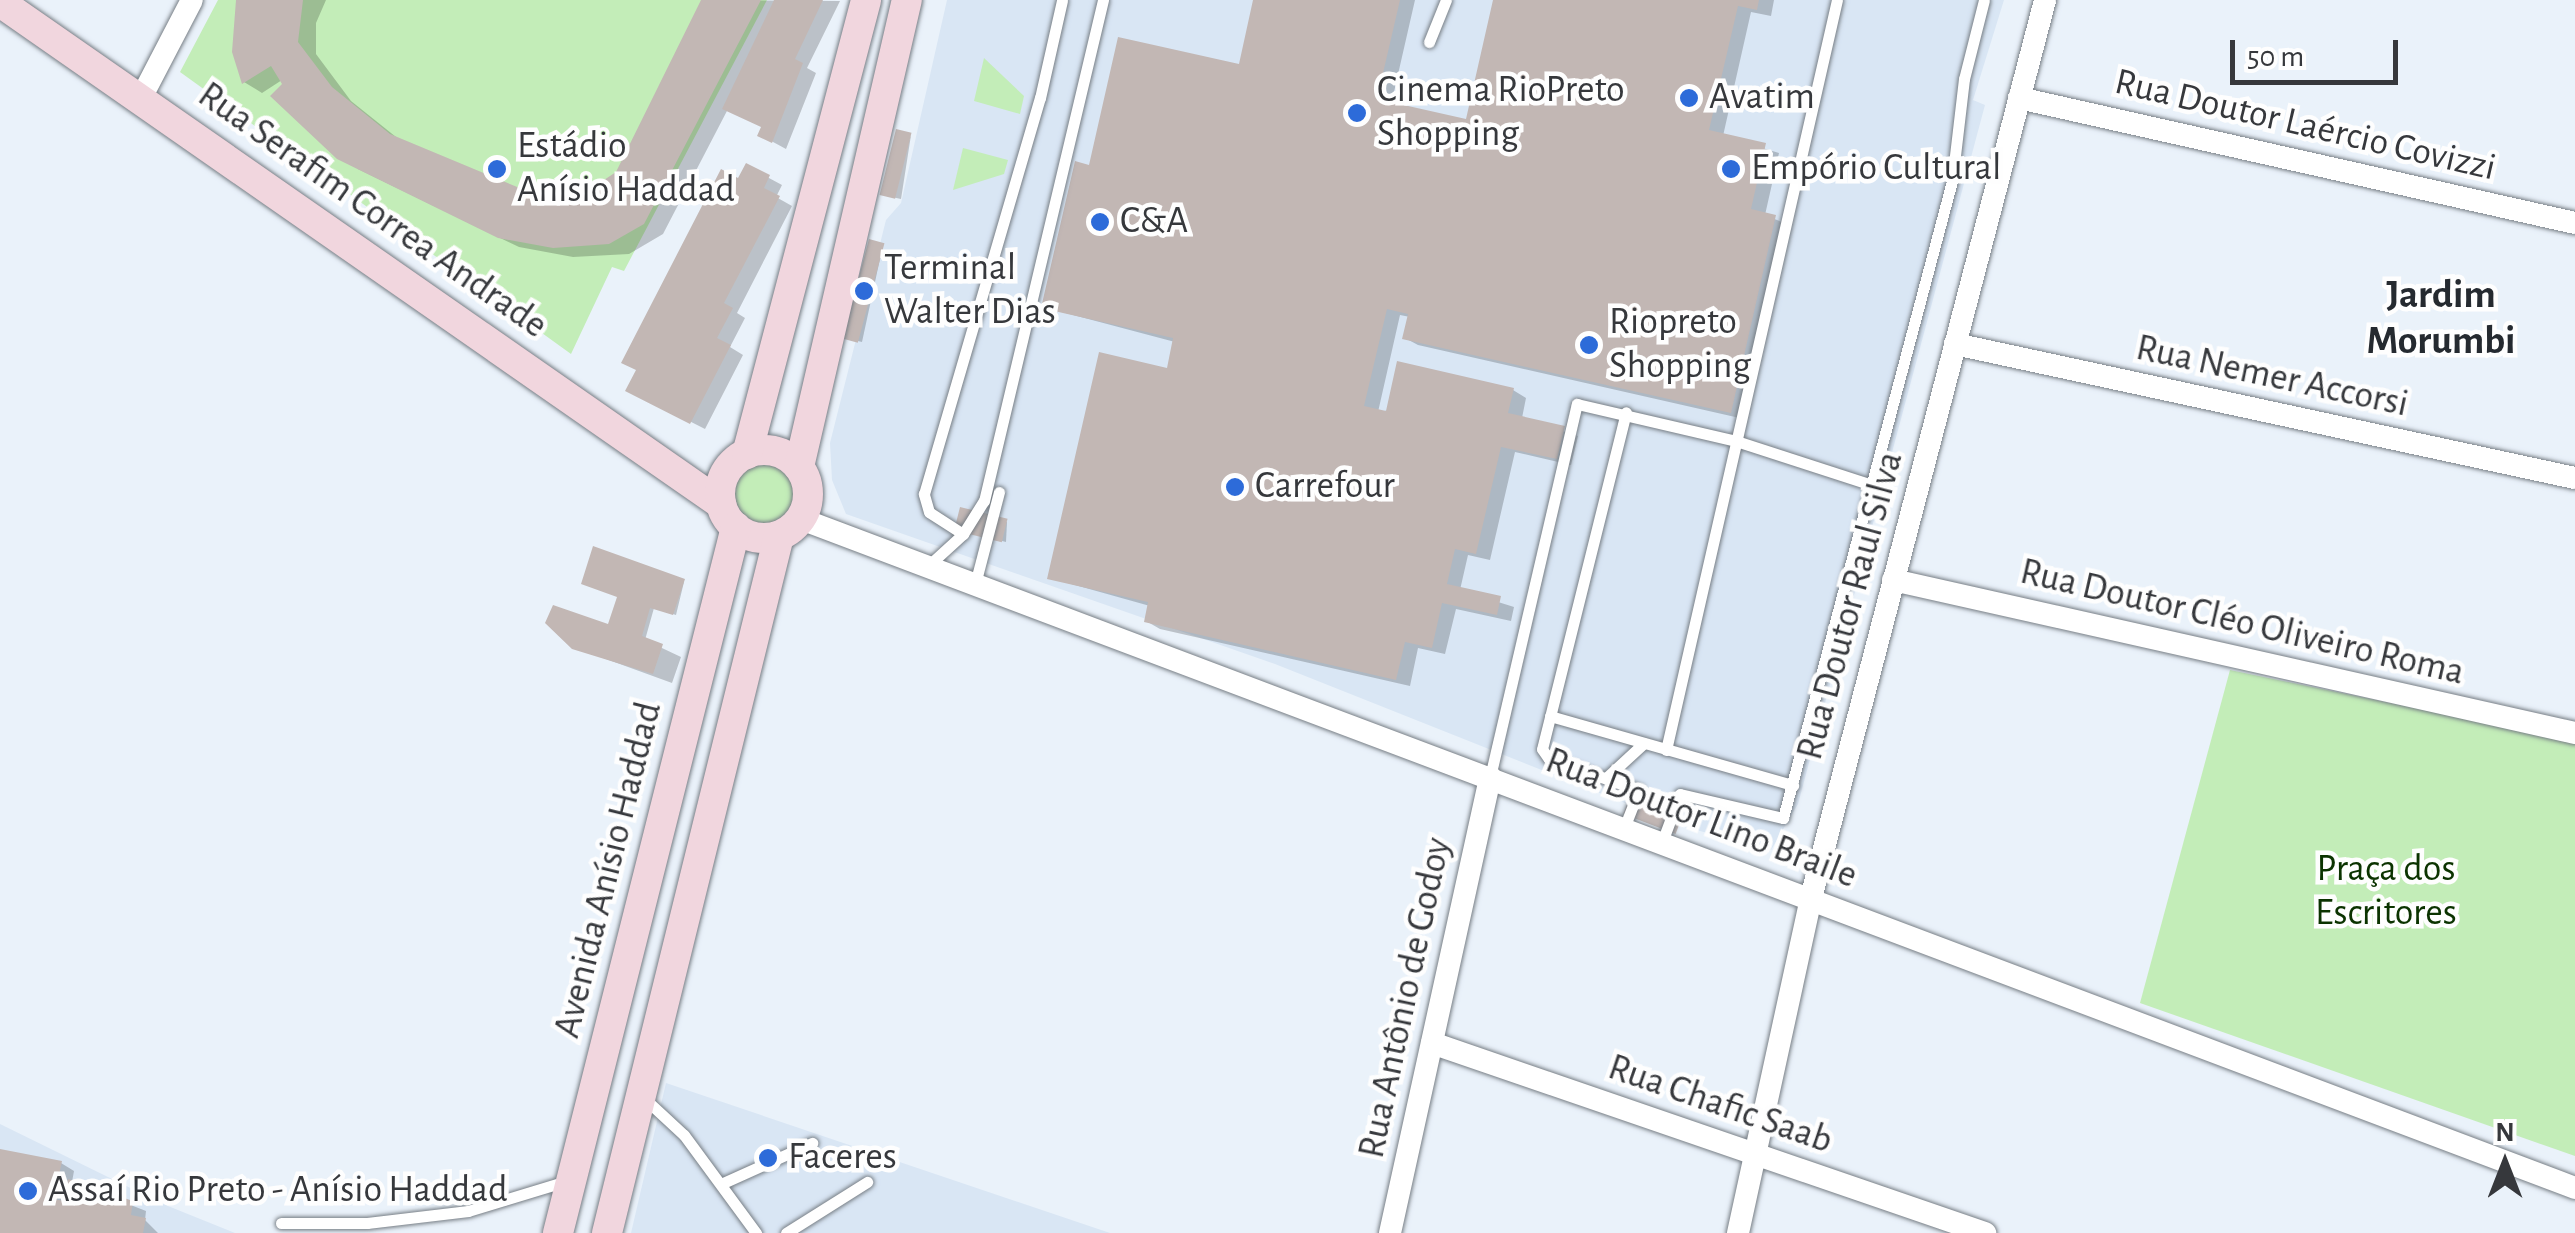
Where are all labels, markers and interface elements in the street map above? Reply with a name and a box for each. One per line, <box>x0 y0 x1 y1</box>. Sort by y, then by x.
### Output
scale bar <box>2235 20 2402 82</box>
text: 50 m <box>2247 42 2304 72</box>
street label: Rua Doutor Laércio Covizzi <box>2110 60 2500 192</box>
place label: Cinema RioPreto Shopping <box>1377 68 1625 157</box>
street label: Rua Serafim Correa Andrade <box>189 73 555 349</box>
place label: Avatim <box>1709 75 1815 121</box>
marker: Avatim <box>1678 87 1700 109</box>
marker: Cinema RioPreto Shopping <box>1346 102 1368 124</box>
place label: Estádio Anísio Haddad <box>517 124 735 213</box>
place label: Empório Cultural <box>1751 146 2001 192</box>
marker: Estádio Anísio Haddad <box>486 158 508 180</box>
marker: Empório Cultural <box>1720 158 1742 180</box>
place label: C&A <box>1120 199 1188 245</box>
marker: C&A <box>1089 211 1111 233</box>
place label: Terminal Walter Dias <box>884 246 1056 336</box>
district label: Jardim Morumbi <box>2366 271 2516 365</box>
marker: Terminal Walter Dias <box>853 280 875 302</box>
place label: Riopreto Shopping <box>1609 300 1751 389</box>
street label: Rua Nemer Accorsi <box>2132 326 2412 428</box>
marker: Riopreto Shopping <box>1578 334 1600 356</box>
street label: Rua Doutor Raul Silva <box>1788 447 1914 765</box>
place label: Carrefour <box>1255 464 1395 510</box>
marker: Carrefour <box>1224 476 1246 498</box>
street label: Rua Doutor Cléo Oliveiro Roma <box>2016 550 2468 696</box>
street label: Avenida Anísio Haddad <box>545 697 673 1043</box>
street label: Rua Doutor Lino Braile <box>1539 739 1863 899</box>
street label: Rua Antônio de Godoy <box>1350 834 1462 1162</box>
park label: Praça dos Escritores <box>2315 847 2457 936</box>
street label: Rua Chafic Saab <box>1602 1045 1838 1165</box>
north arrow <box>2455 1113 2555 1213</box>
text: N <box>2495 1119 2515 1147</box>
place label: Faceres <box>788 1135 897 1181</box>
marker: Faceres <box>757 1147 779 1169</box>
place label: Assaí Rio Preto - Anísio Haddad <box>48 1168 508 1214</box>
marker: Assaí Rio Preto - Anísio Haddad <box>17 1180 39 1202</box>

